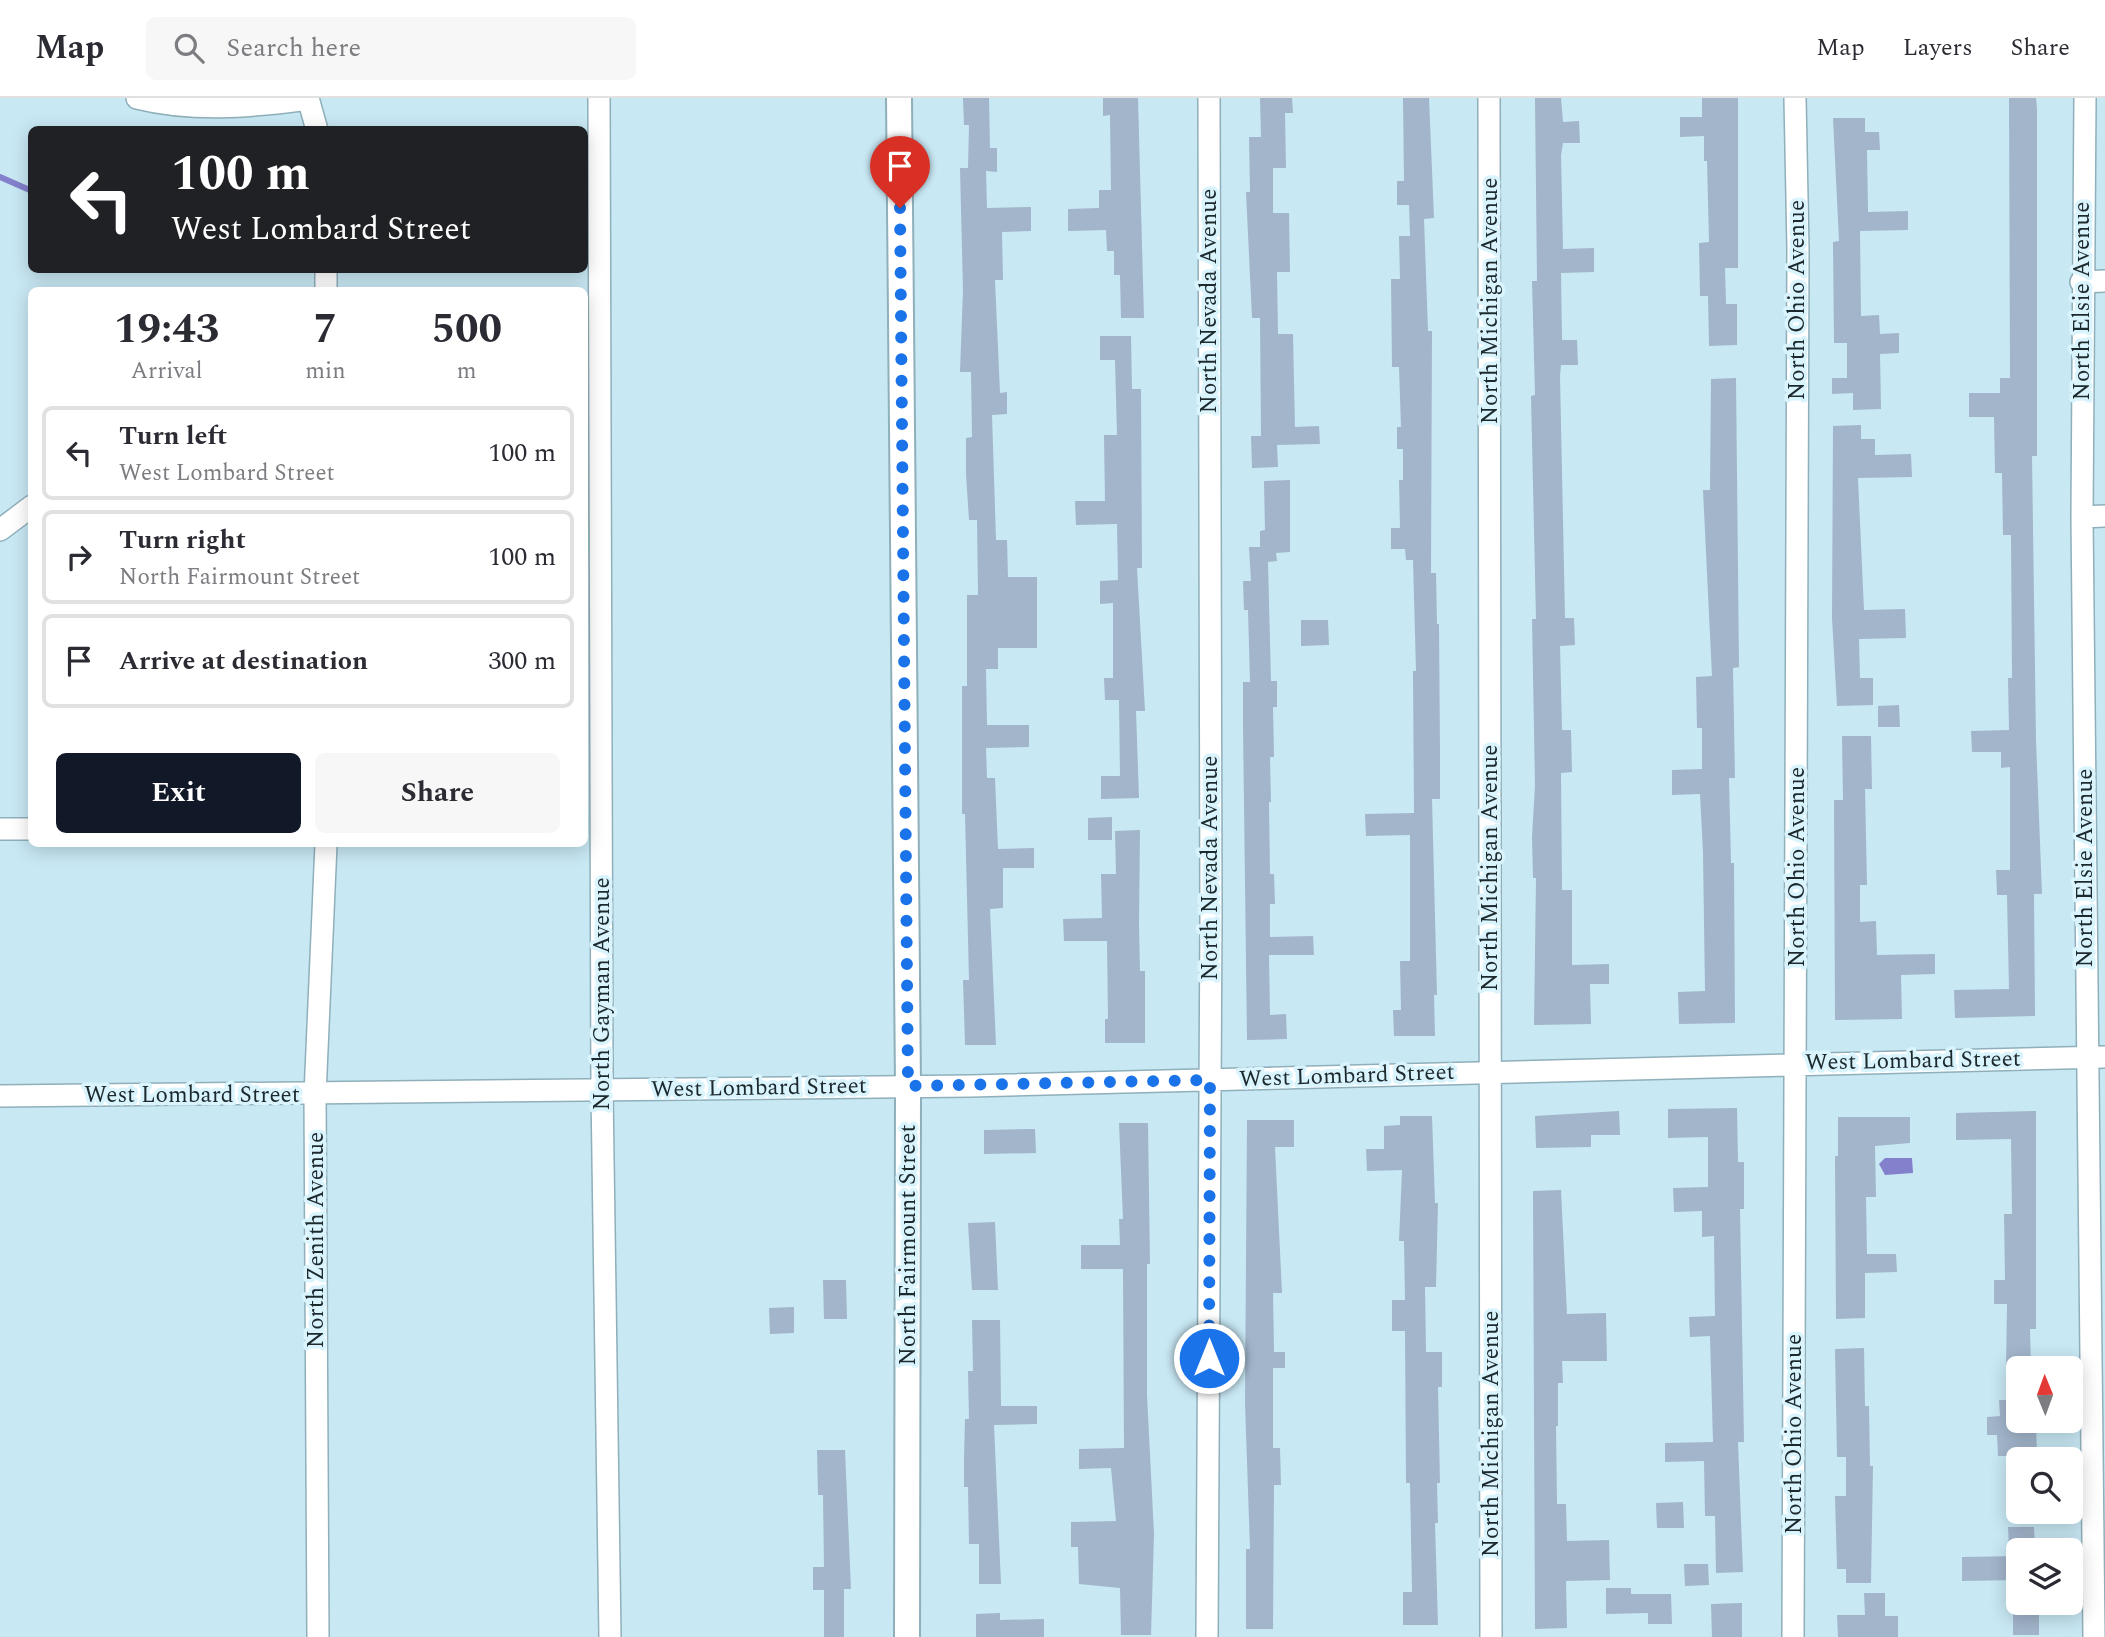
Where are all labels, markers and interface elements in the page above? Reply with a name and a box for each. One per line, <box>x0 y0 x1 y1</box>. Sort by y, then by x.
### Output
search box <box>146 17 636 80</box>
text: Map <box>35 23 104 73</box>
text: Search here <box>226 28 361 68</box>
icon: search <box>170 29 208 67</box>
text: Map <box>1816 30 1865 66</box>
text: Layers <box>1903 30 1973 66</box>
text: Share <box>2011 30 2070 66</box>
pin <box>870 136 930 208</box>
text: 100 m <box>171 137 310 212</box>
icon: arrive <box>881 147 919 185</box>
icon: left <box>56 154 147 245</box>
street label: North Michigan Avenue <box>1473 178 1508 424</box>
street label: North Nevada Avenue <box>1192 189 1227 413</box>
street label: North Ohio Avenue <box>1780 200 1815 400</box>
street label: North Elsie Avenue <box>2065 202 2100 400</box>
text: West Lombard Street <box>171 205 471 254</box>
text: 19:43 <box>114 298 219 361</box>
text: 7 <box>314 298 337 361</box>
text: 500 <box>431 298 502 361</box>
text: Arrival <box>131 354 202 389</box>
text: min <box>305 354 346 389</box>
text: m <box>457 354 477 389</box>
text: Turn left <box>119 416 227 456</box>
text: 100 m <box>488 433 556 473</box>
icon: left <box>60 434 98 472</box>
text: West Lombard Street <box>119 456 335 491</box>
text: Turn right <box>119 520 246 560</box>
text: 100 m <box>488 537 556 577</box>
icon: right <box>60 538 98 576</box>
text: North Fairmount Street <box>119 560 360 595</box>
text: Arrive at destination <box>119 641 368 681</box>
text: 300 m <box>488 641 556 681</box>
icon: arrive <box>60 642 98 680</box>
street label: North Michigan Avenue <box>1473 745 1508 991</box>
button: Exit <box>56 753 301 833</box>
button: Share <box>315 753 560 833</box>
street label: North Nevada Avenue <box>1193 756 1228 980</box>
street label: North Ohio Avenue <box>1780 767 1815 967</box>
street label: North Elsie Avenue <box>2068 769 2103 967</box>
street label: North Gayman Avenue <box>585 877 620 1111</box>
street label: West Lombard Street <box>1805 1042 2021 1080</box>
street label: West Lombard Street <box>1239 1055 1455 1097</box>
street label: West Lombard Street <box>651 1069 867 1107</box>
street label: West Lombard Street <box>84 1078 300 1113</box>
street label: North Fairmount Street <box>891 1124 926 1366</box>
street label: North Zenith Avenue <box>299 1132 334 1348</box>
street label: North Michigan Avenue <box>1474 1311 1509 1557</box>
position arrow <box>1172 1321 1246 1395</box>
street label: North Ohio Avenue <box>1777 1334 1812 1534</box>
north arrow <box>2006 1356 2082 1433</box>
map controls <box>2006 1356 2083 1615</box>
button: search <box>2006 1447 2083 1524</box>
button: layers <box>2006 1538 2083 1615</box>

